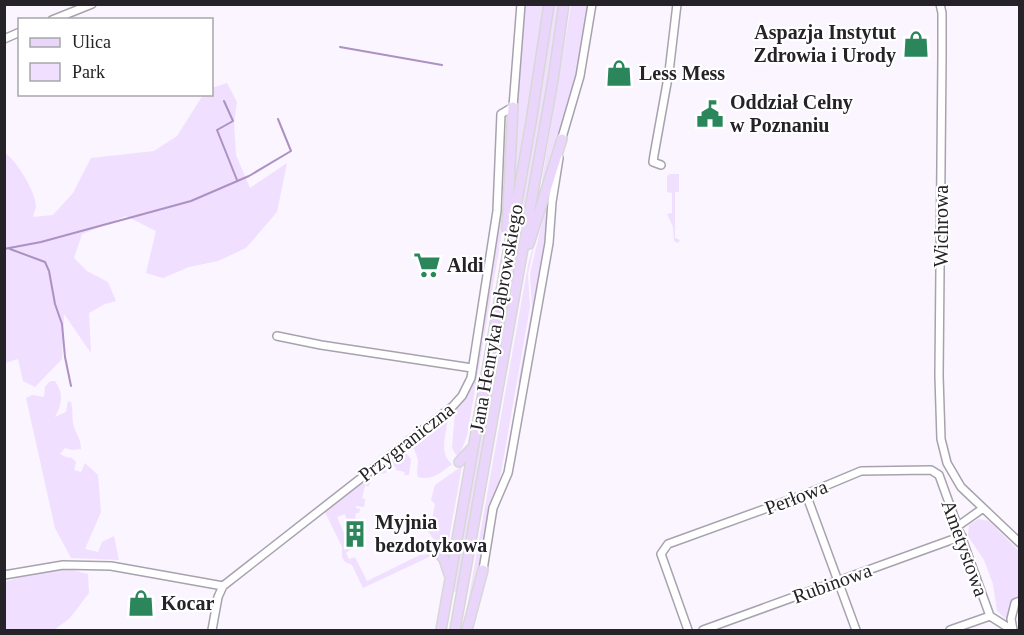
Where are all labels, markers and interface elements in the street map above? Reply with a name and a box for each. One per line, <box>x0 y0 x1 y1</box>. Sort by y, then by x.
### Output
legend <box>18 18 213 96</box>
place label: Aspazja Instytut Zdrowia i Urody <box>753 21 896 67</box>
shop icon: Aspazja Instytut Zdrowia i Urody <box>901 29 931 59</box>
text: Ulica <box>72 32 111 52</box>
shop icon: Less Mess <box>604 58 634 88</box>
text: Park <box>72 62 105 82</box>
place label: Less Mess <box>639 62 725 84</box>
place label: Oddział Celny w Poznaniu <box>730 91 853 136</box>
public building icon: Oddział Celny w Poznaniu <box>695 99 725 129</box>
street label: Wichrowa <box>930 185 952 267</box>
street label: Jana Henryka Dąbrowskiego <box>465 202 528 434</box>
supermarket icon: Aldi <box>412 250 442 280</box>
place label: Aldi <box>447 254 484 276</box>
street label: Przygraniczna <box>354 398 459 487</box>
street label: Perłowa <box>761 475 831 519</box>
street label: Ametystowa <box>936 497 993 600</box>
place label: Myjnia bezdotykowa <box>375 511 487 557</box>
building icon: Myjnia bezdotykowa <box>340 519 370 549</box>
street label: Rubinowa <box>790 559 875 607</box>
shop icon: Kocar <box>126 588 156 618</box>
place label: Kocar <box>161 592 214 614</box>

